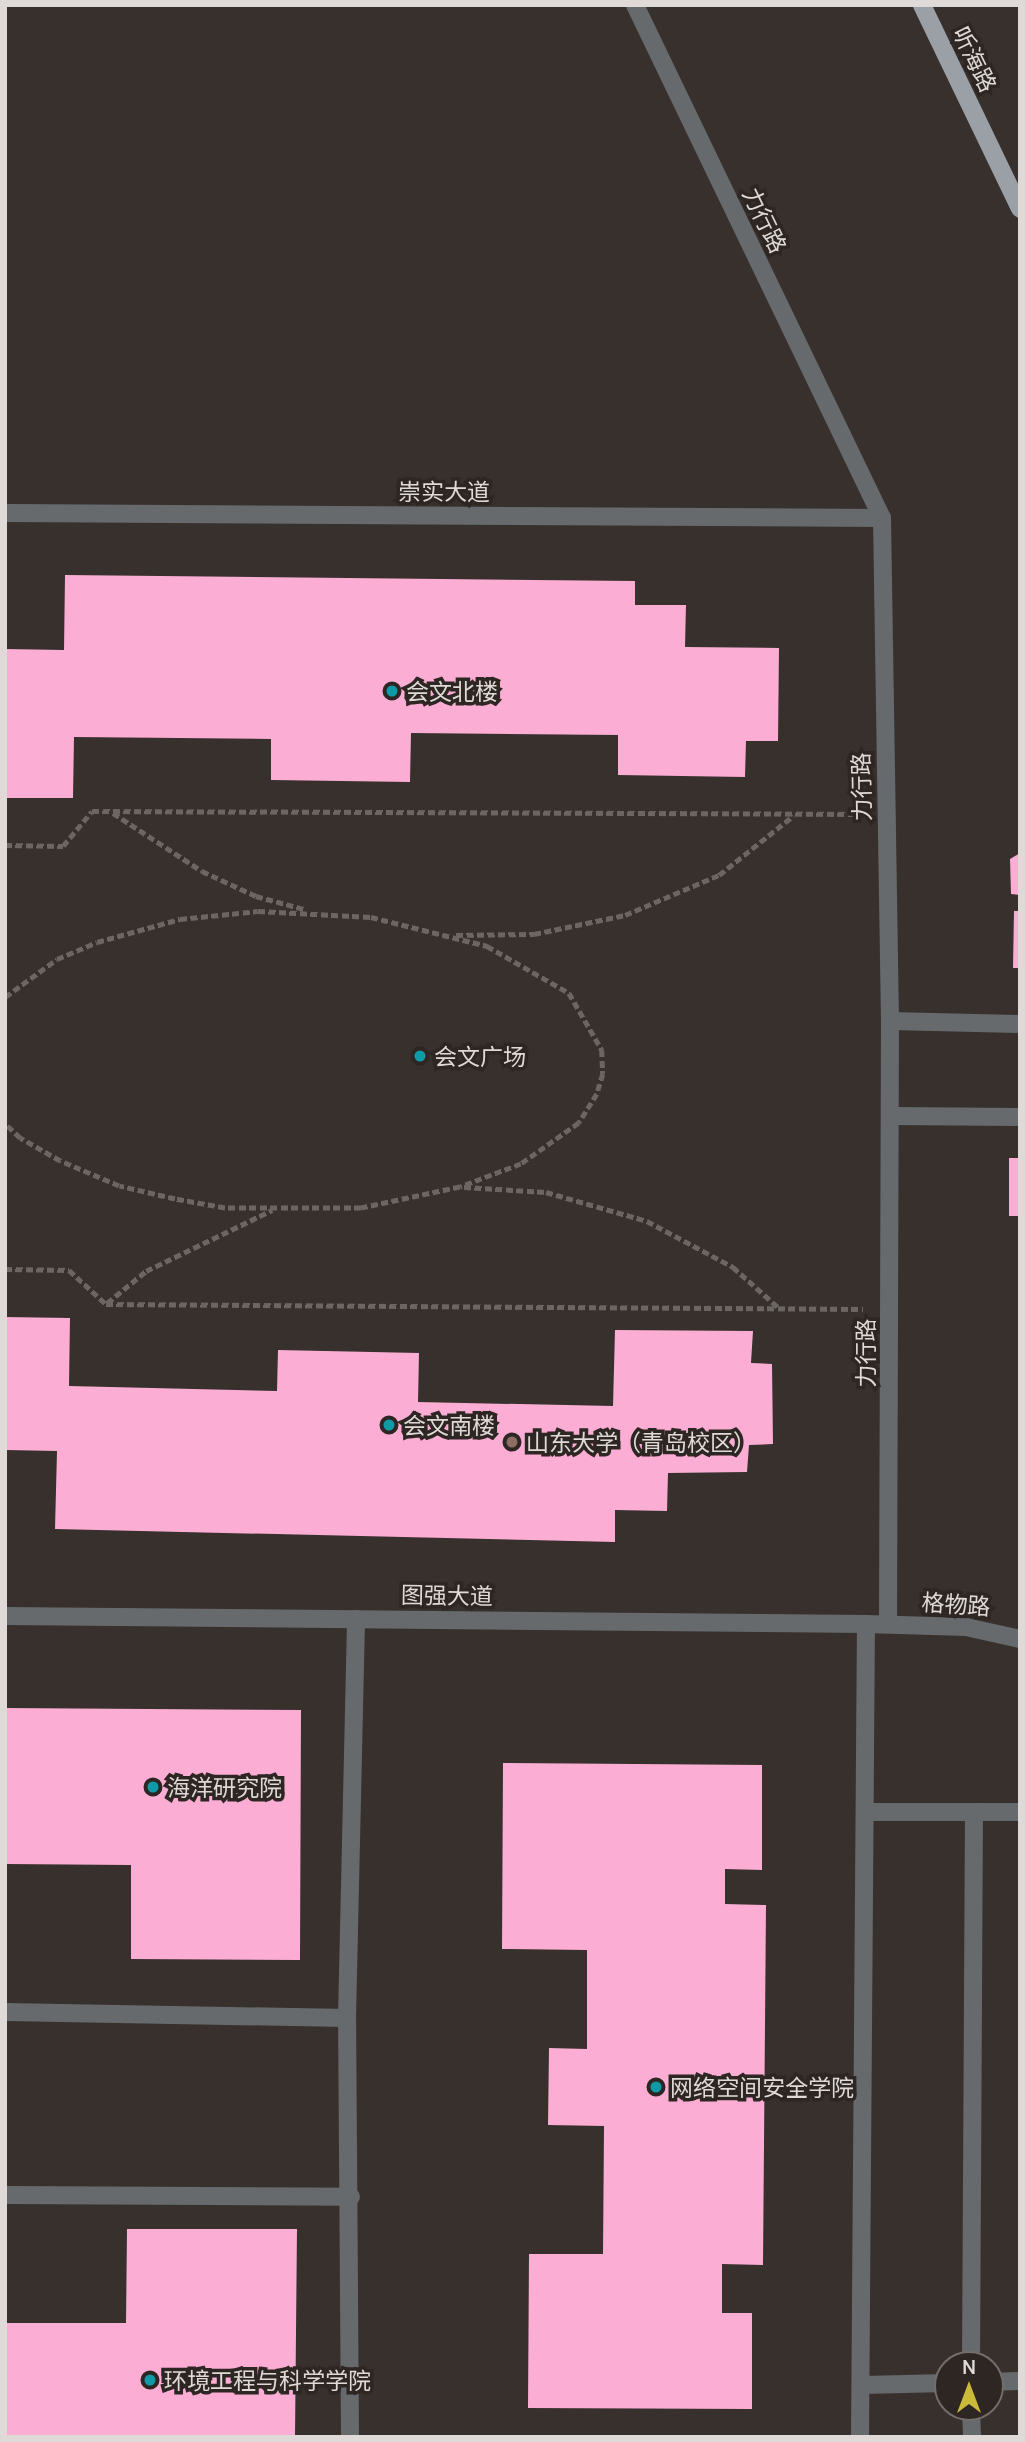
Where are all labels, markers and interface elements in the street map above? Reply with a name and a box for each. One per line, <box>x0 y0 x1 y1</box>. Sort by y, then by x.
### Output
street label: 听海路 <box>947 22 1003 96</box>
street label: 力行路 <box>737 183 793 257</box>
street label: 崇实大道 <box>398 477 490 505</box>
place label: 会文北楼 <box>406 677 498 705</box>
marker: 会文北楼 <box>384 683 400 699</box>
street label: 力行路 <box>847 752 875 822</box>
place label: 会文广场 <box>434 1042 526 1070</box>
marker: 会文广场 <box>412 1048 428 1064</box>
street label: 力行路 <box>851 1319 879 1387</box>
place label: 会文南楼 <box>403 1411 495 1439</box>
marker: 会文南楼 <box>381 1417 397 1433</box>
place label: 山东大学（青岛校区） <box>526 1428 756 1456</box>
marker: 山东大学（青岛校区） <box>504 1434 520 1450</box>
street label: 图强大道 <box>401 1580 493 1610</box>
street label: 格物路 <box>921 1588 991 1620</box>
place label: 海洋研究院 <box>167 1773 282 1801</box>
marker: 海洋研究院 <box>145 1779 161 1795</box>
place label: 网络空间安全学院 <box>670 2073 854 2101</box>
marker: 网络空间安全学院 <box>648 2079 664 2095</box>
north arrow <box>934 2351 1004 2421</box>
text: N <box>962 2354 976 2380</box>
place label: 环境工程与科学学院 <box>164 2366 371 2394</box>
marker: 环境工程与科学学院 <box>142 2372 158 2388</box>

